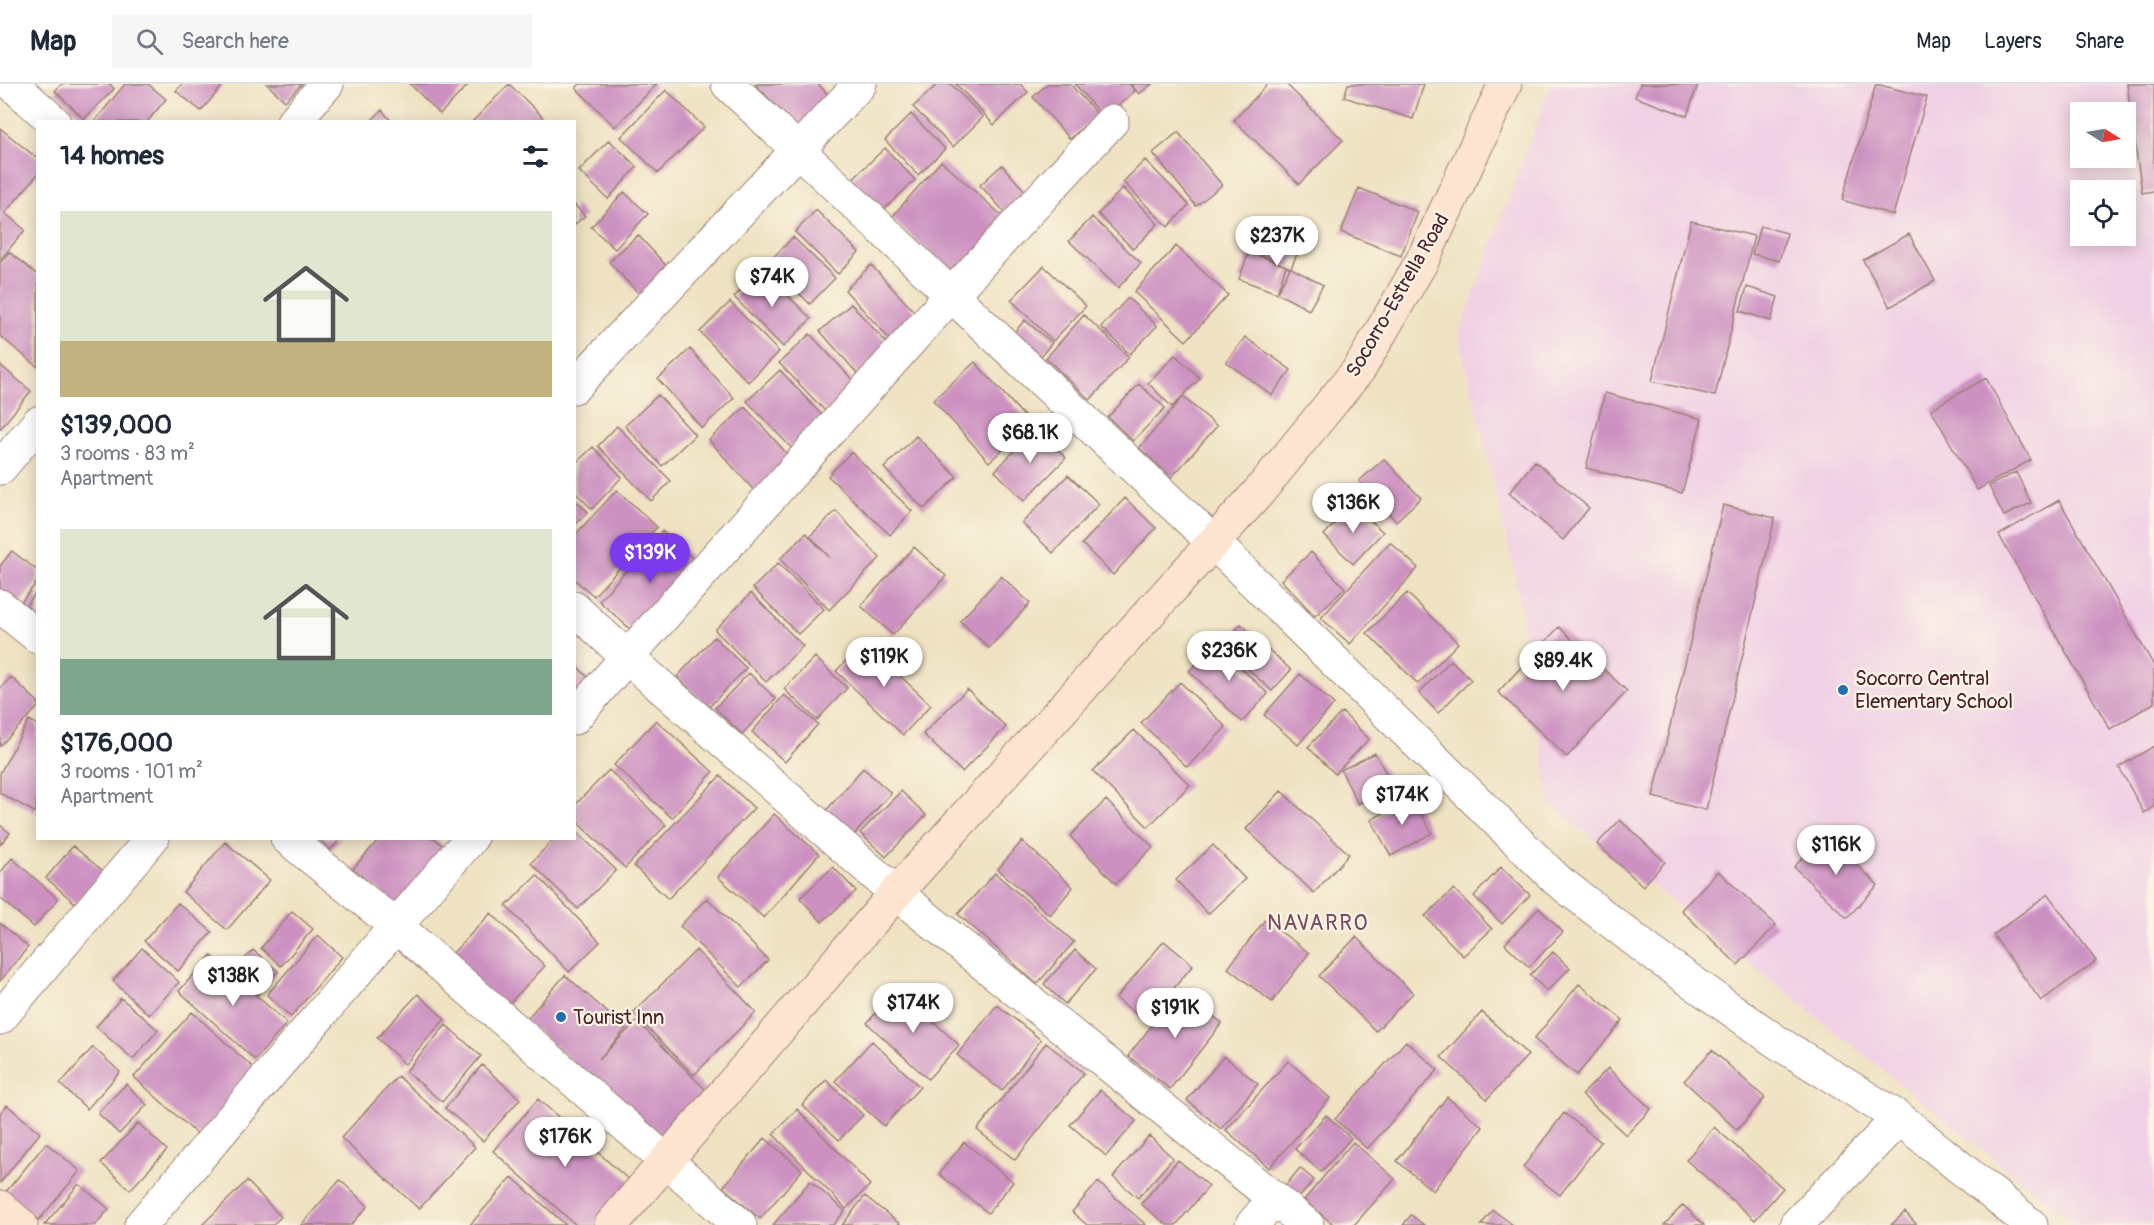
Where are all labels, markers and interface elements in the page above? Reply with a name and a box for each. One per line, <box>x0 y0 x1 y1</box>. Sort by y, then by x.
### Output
search box <box>112 14 532 68</box>
text: Map <box>30 24 76 59</box>
icon: search <box>133 25 166 58</box>
text: Search here <box>181 27 289 55</box>
text: Map <box>1916 28 1951 55</box>
text: Layers <box>1984 28 2042 55</box>
text: Share <box>2075 28 2124 55</box>
north arrow <box>2070 102 2136 168</box>
map controls <box>2070 102 2136 246</box>
text: 14 homes <box>60 140 164 172</box>
icon: filters <box>519 140 552 173</box>
button: locate <box>2070 180 2136 246</box>
street label: Socorro-Estrella Road <box>1340 209 1455 382</box>
pin: $237K <box>1235 216 1319 267</box>
text: $237K <box>1249 223 1305 248</box>
icon: home <box>252 250 360 358</box>
pin: $74K <box>736 257 808 308</box>
text: $74K <box>749 264 795 289</box>
text: $139,000 <box>60 409 172 441</box>
pin: $68.1K <box>981 413 1079 464</box>
text: $68.1K <box>1002 420 1058 445</box>
text: 3 rooms · 83 m² <box>60 441 195 466</box>
text: Apartment <box>60 466 153 491</box>
pin: $136K <box>1311 483 1395 534</box>
text: $136K <box>1326 490 1380 515</box>
pin: $139K <box>608 533 692 584</box>
text: $139K <box>624 540 676 565</box>
icon: home <box>252 568 360 676</box>
pin: $236K <box>1187 631 1271 682</box>
pin: $119K <box>842 637 926 688</box>
text: $236K <box>1201 638 1257 663</box>
pin: $89.4K <box>1514 641 1612 692</box>
text: $119K <box>860 644 908 669</box>
text: $89.4K <box>1533 648 1593 673</box>
place label: Socorro Central Elementary School <box>1855 666 2013 714</box>
marker: Socorro Central Elementary School <box>1836 683 1850 697</box>
text: $176,000 <box>60 727 173 759</box>
text: 3 rooms · 101 m² <box>60 759 203 784</box>
pin: $174K <box>1360 775 1444 826</box>
text: $174K <box>1376 782 1428 807</box>
text: Apartment <box>60 784 153 809</box>
pin: $116K <box>1794 825 1878 876</box>
text: $116K <box>1811 832 1861 857</box>
district label: NAVARRO <box>1267 909 1369 937</box>
pin: $138K <box>191 956 275 1007</box>
text: $138K <box>207 963 259 988</box>
pin: $174K <box>871 983 955 1034</box>
pin: $191K <box>1133 988 1217 1039</box>
text: $174K <box>887 990 939 1015</box>
text: $191K <box>1151 995 1199 1020</box>
place label: Tourist Inn <box>573 1005 664 1030</box>
marker: Tourist Inn <box>554 1010 568 1024</box>
pin: $176K <box>523 1117 607 1168</box>
text: $176K <box>539 1124 591 1149</box>

